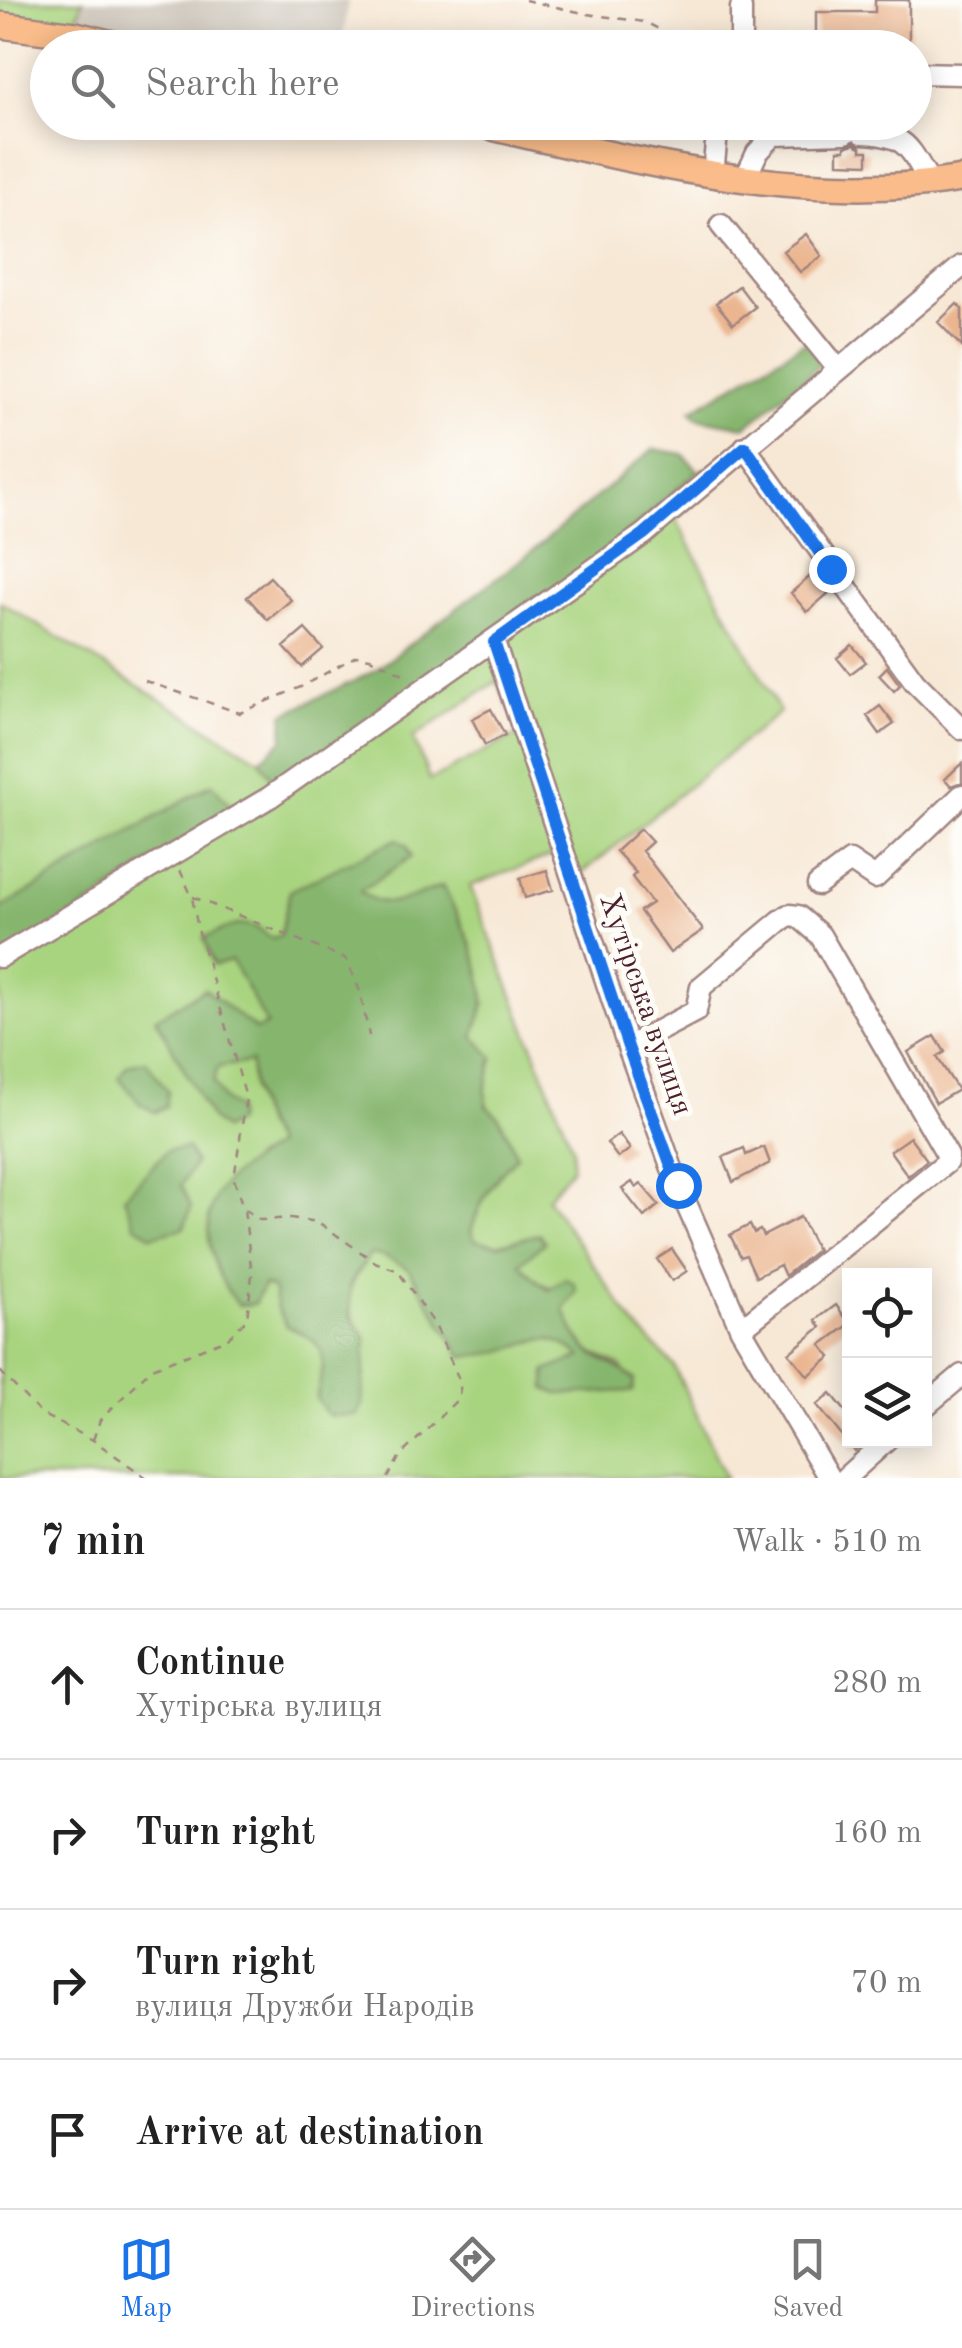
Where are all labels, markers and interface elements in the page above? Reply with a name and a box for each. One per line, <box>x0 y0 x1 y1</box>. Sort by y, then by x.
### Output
search box <box>30 30 932 140</box>
icon: search <box>65 58 120 113</box>
text: Search here <box>145 66 340 104</box>
route end <box>809 547 855 593</box>
street label: Хутірська вулиця <box>593 890 697 1119</box>
route start <box>656 1163 702 1209</box>
map controls <box>842 1268 932 1448</box>
button: locate <box>842 1268 932 1358</box>
button: layers <box>842 1358 932 1448</box>
text: 7 min <box>40 1522 146 1564</box>
text: Walk · 510 m <box>732 1527 922 1559</box>
text: Continue <box>135 1645 285 1683</box>
icon: ahead <box>40 1657 95 1712</box>
text: 280 m <box>832 1668 922 1700</box>
text: Хутірська вулиця <box>135 1692 382 1724</box>
icon: right <box>40 1807 95 1862</box>
text: Turn right <box>135 1815 315 1853</box>
text: 160 m <box>832 1818 922 1850</box>
text: Turn right <box>135 1945 315 1983</box>
icon: right <box>40 1957 95 2012</box>
text: 70 m <box>851 1968 922 2000</box>
text: вулиця Дружби Народів <box>135 1992 475 2024</box>
icon: arrive <box>40 2107 95 2162</box>
text: Arrive at destination <box>135 2115 484 2153</box>
tab: Map <box>119 2232 174 2327</box>
tab: Directions <box>411 2232 535 2327</box>
tab: Saved <box>772 2232 843 2327</box>

